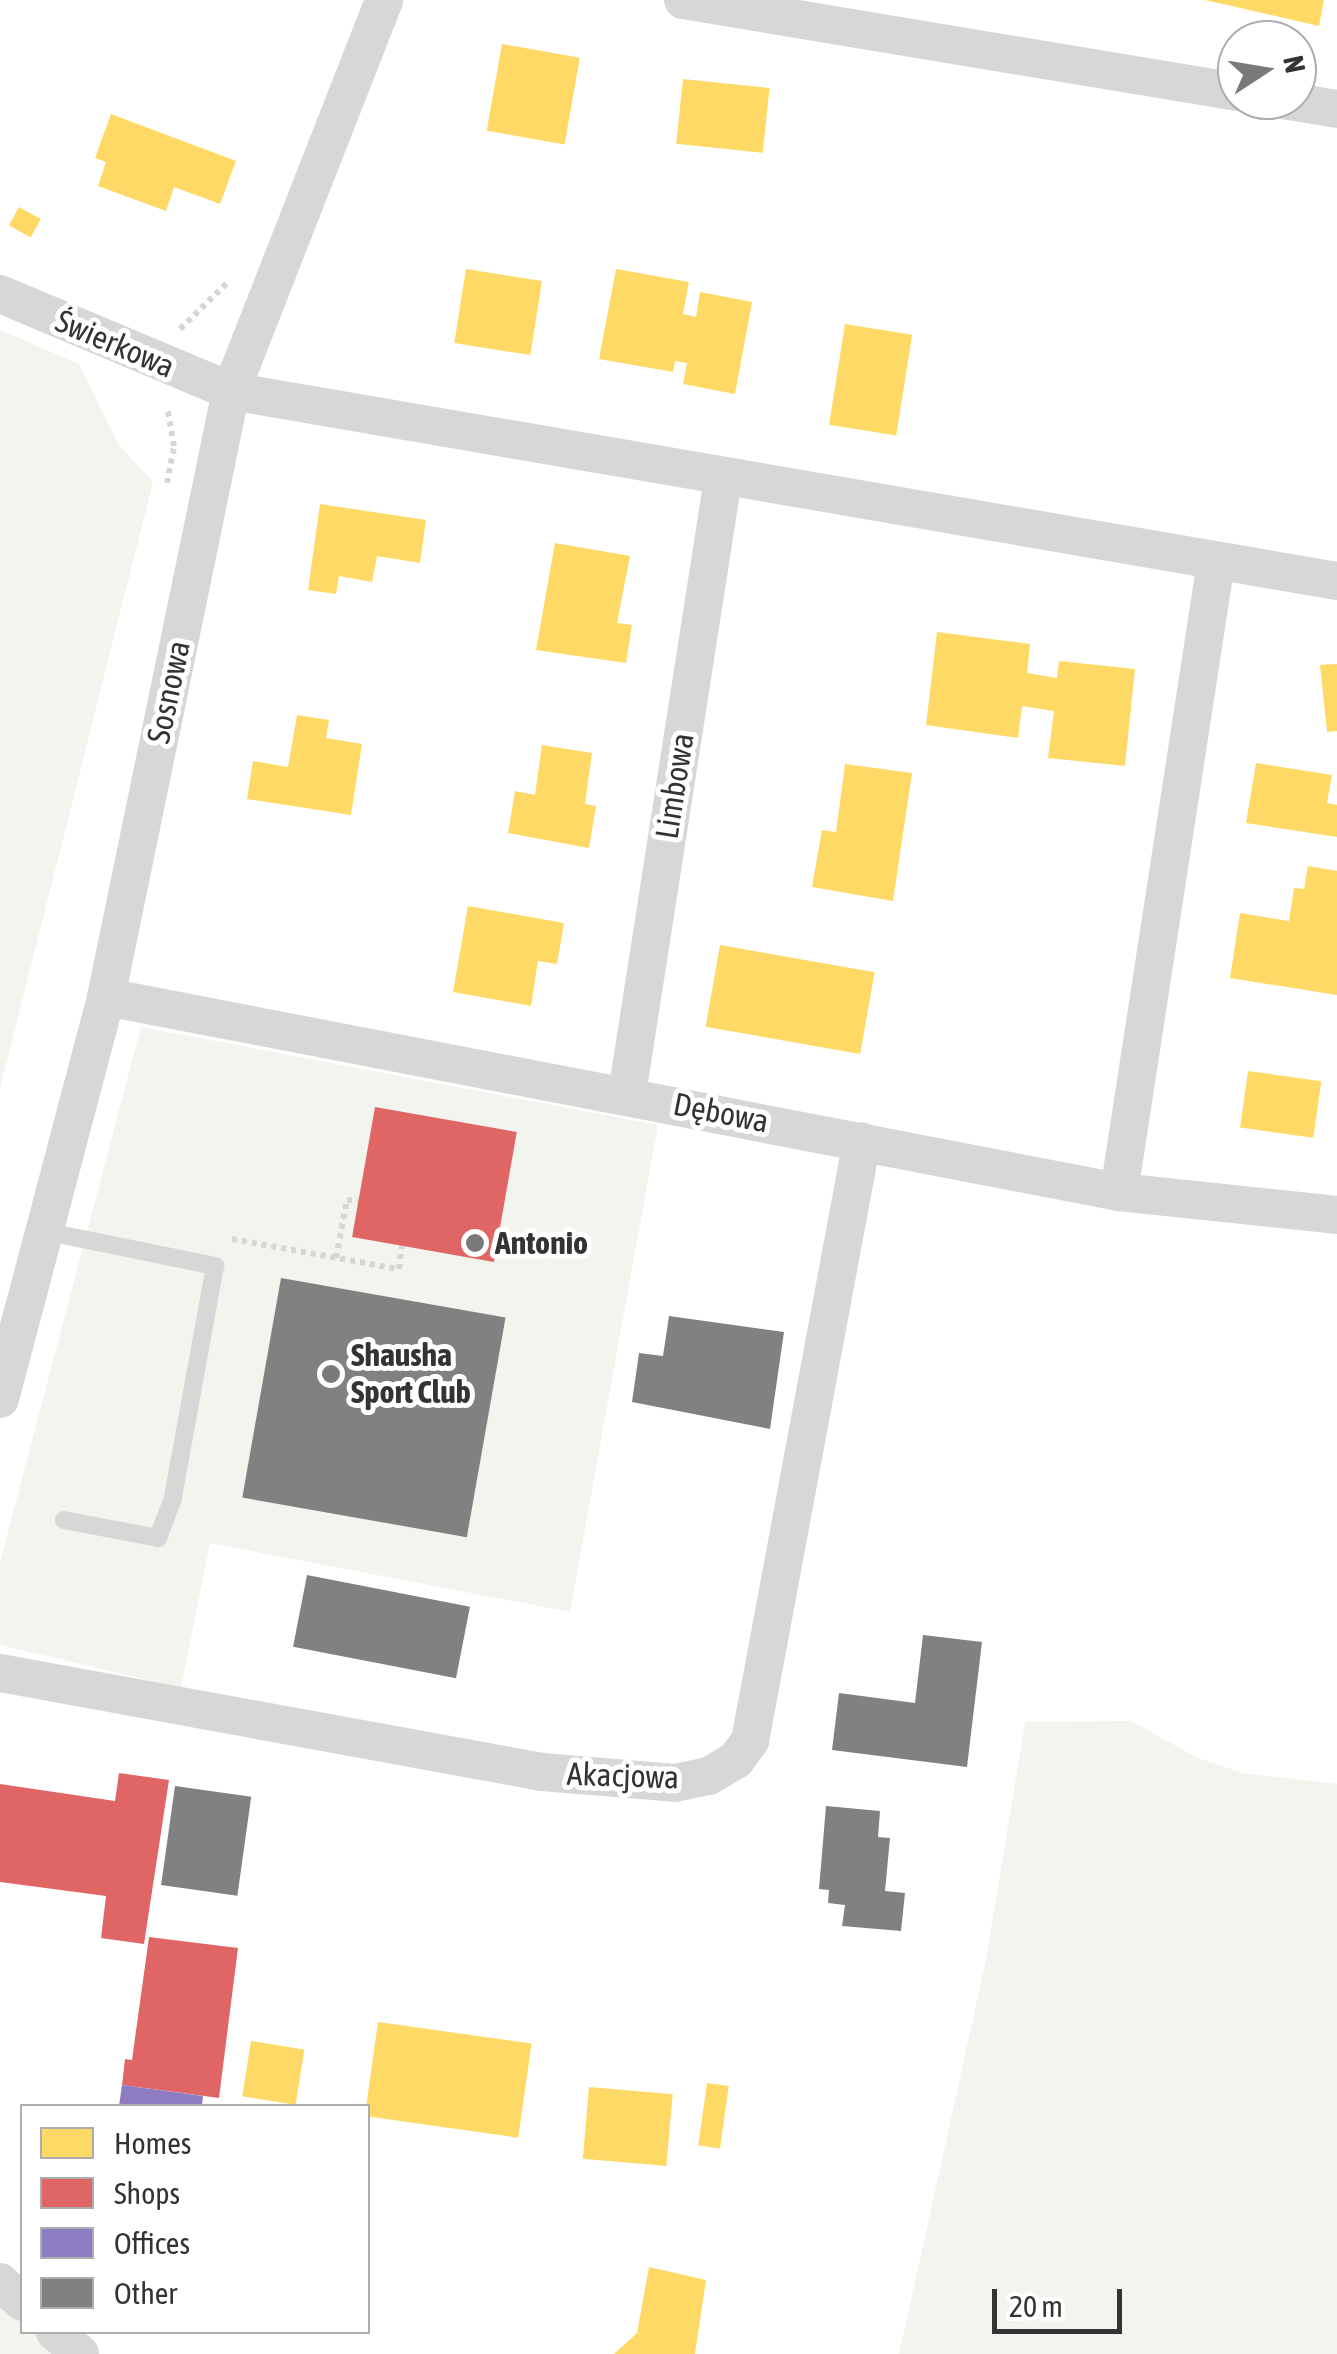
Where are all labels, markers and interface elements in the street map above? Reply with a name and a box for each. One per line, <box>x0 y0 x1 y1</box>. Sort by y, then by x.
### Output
north arrow <box>1217 20 1317 120</box>
text: N <box>1277 53 1312 76</box>
street label: Świerkowa <box>50 302 180 386</box>
street label: Sosnowa <box>139 637 199 747</box>
street label: Limbowa <box>648 730 702 842</box>
street label: Dębowa <box>670 1085 772 1141</box>
place label: Antonio <box>495 1224 588 1262</box>
marker: Antonio <box>464 1232 486 1254</box>
place label: Shausha Sport Club <box>351 1337 471 1412</box>
marker: Shausha Sport Club <box>320 1363 342 1385</box>
street label: Akacjowa <box>566 1755 680 1797</box>
legend <box>20 2104 370 2334</box>
text: Homes <box>114 2126 191 2160</box>
text: Shops <box>114 2176 180 2210</box>
text: Offices <box>114 2226 190 2260</box>
scale bar <box>997 2269 1127 2331</box>
text: Other <box>114 2276 177 2310</box>
text: 20 m <box>1009 2289 1063 2323</box>

